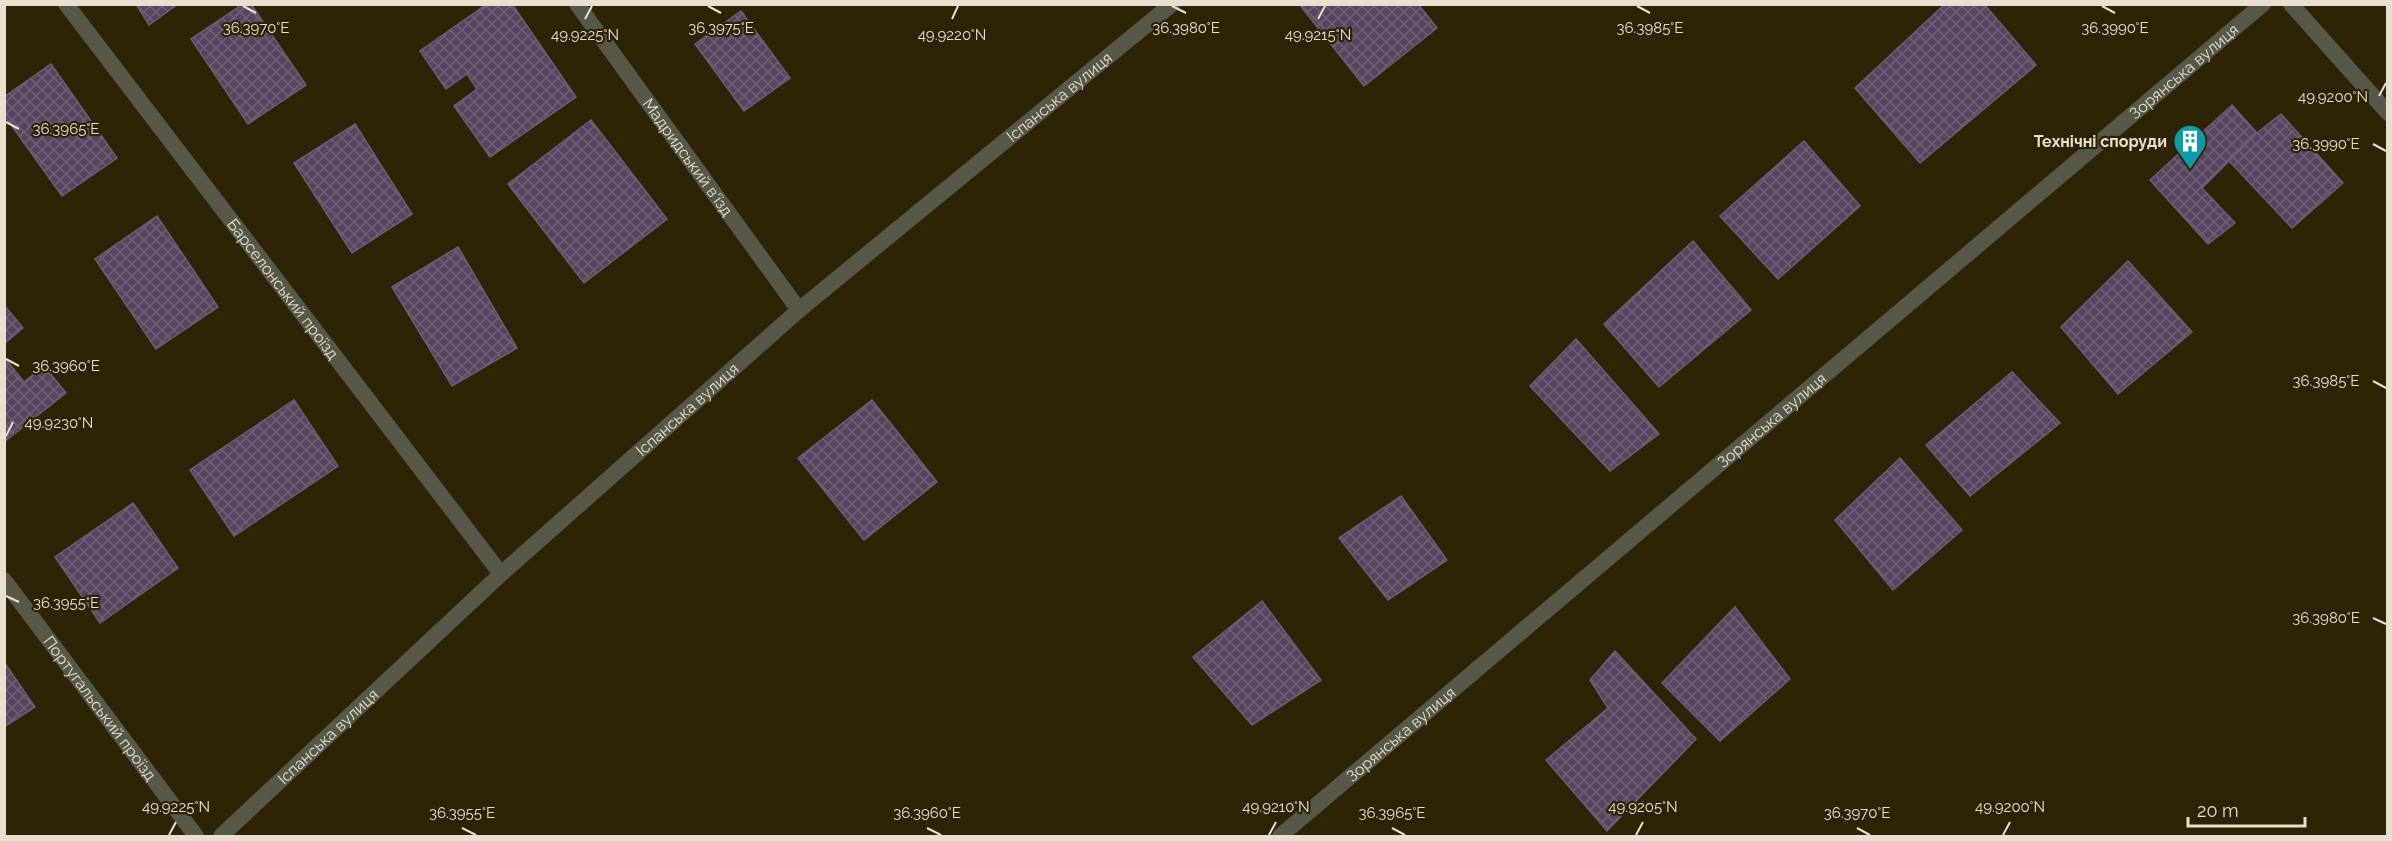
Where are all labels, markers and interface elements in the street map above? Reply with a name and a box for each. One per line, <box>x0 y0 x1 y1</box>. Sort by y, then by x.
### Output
text: 36.3970°E <box>223 19 289 37</box>
text: 36.3975°E <box>688 19 754 37</box>
text: 36.3980°E <box>1152 19 1220 37</box>
text: 36.3985°E <box>1617 19 1683 37</box>
text: 36.3990°E <box>2081 19 2149 37</box>
street label: Зорянська вулиця <box>2126 20 2242 123</box>
text: 49.9225°N <box>551 26 619 44</box>
text: 49.9220°N <box>918 26 986 44</box>
text: 49.9215°N <box>1285 26 1351 44</box>
street label: Іспанська вулиця <box>1003 48 1116 146</box>
text: 49.9200°N <box>2298 88 2368 106</box>
street label: Мадридський в'їзд <box>639 95 737 220</box>
text: 36.3965°E <box>32 120 100 138</box>
building icon: Технічні споруди <box>2172 123 2208 170</box>
place label: Технічні споруди <box>2034 132 2167 151</box>
text: 36.3990°E <box>2292 135 2360 153</box>
street label: Барселонський проїзд <box>223 215 342 363</box>
text: 36.3960°E <box>32 357 100 375</box>
street label: Іспанська вулиця <box>632 359 743 460</box>
street label: Зорянська вулиця <box>1713 369 1830 472</box>
text: 36.3985°E <box>2293 372 2359 390</box>
text: 49.9230°N <box>25 414 93 432</box>
text: 36.3955°E <box>33 594 99 612</box>
text: 36.3980°E <box>2292 609 2360 627</box>
street label: Португальський проїзд <box>39 632 160 784</box>
street label: Зорянська вулиця <box>1343 683 1459 786</box>
street label: Іспанська вулиця <box>274 685 382 788</box>
scale bar <box>2188 790 2305 828</box>
text: 49.9225°N <box>142 798 210 816</box>
text: 49.9210°N <box>1242 798 1310 816</box>
text: 49.9205°N <box>1608 798 1678 816</box>
text: 49.9200°N <box>1975 798 2045 816</box>
text: 20 m <box>2197 800 2239 821</box>
text: 36.3955°E <box>429 804 495 822</box>
text: 36.3960°E <box>893 804 961 822</box>
text: 36.3965°E <box>1358 804 1426 822</box>
text: 36.3970°E <box>1824 804 1890 822</box>

